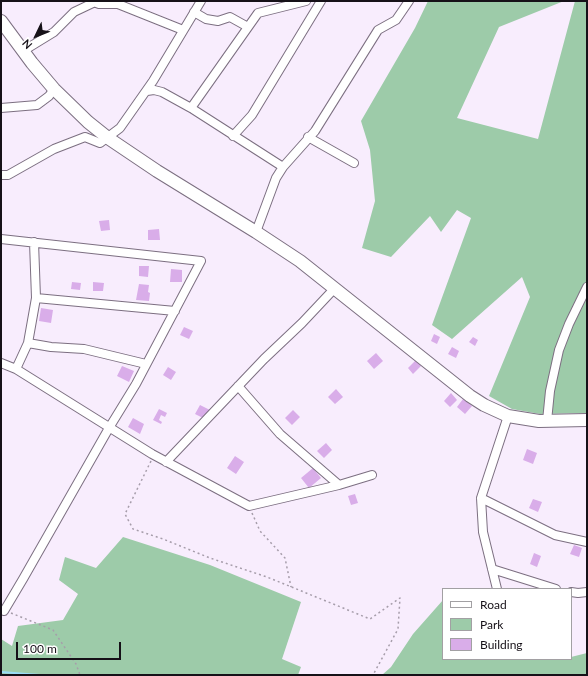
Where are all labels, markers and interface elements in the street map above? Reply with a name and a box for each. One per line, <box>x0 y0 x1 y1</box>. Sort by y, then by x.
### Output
north arrow <box>16 16 56 56</box>
text: N <box>19 37 35 52</box>
legend <box>442 588 572 660</box>
text: Road <box>480 597 507 612</box>
text: Park <box>480 617 503 632</box>
scale bar <box>18 634 123 660</box>
text: Building <box>480 637 523 652</box>
text: 100 m <box>23 641 57 656</box>

